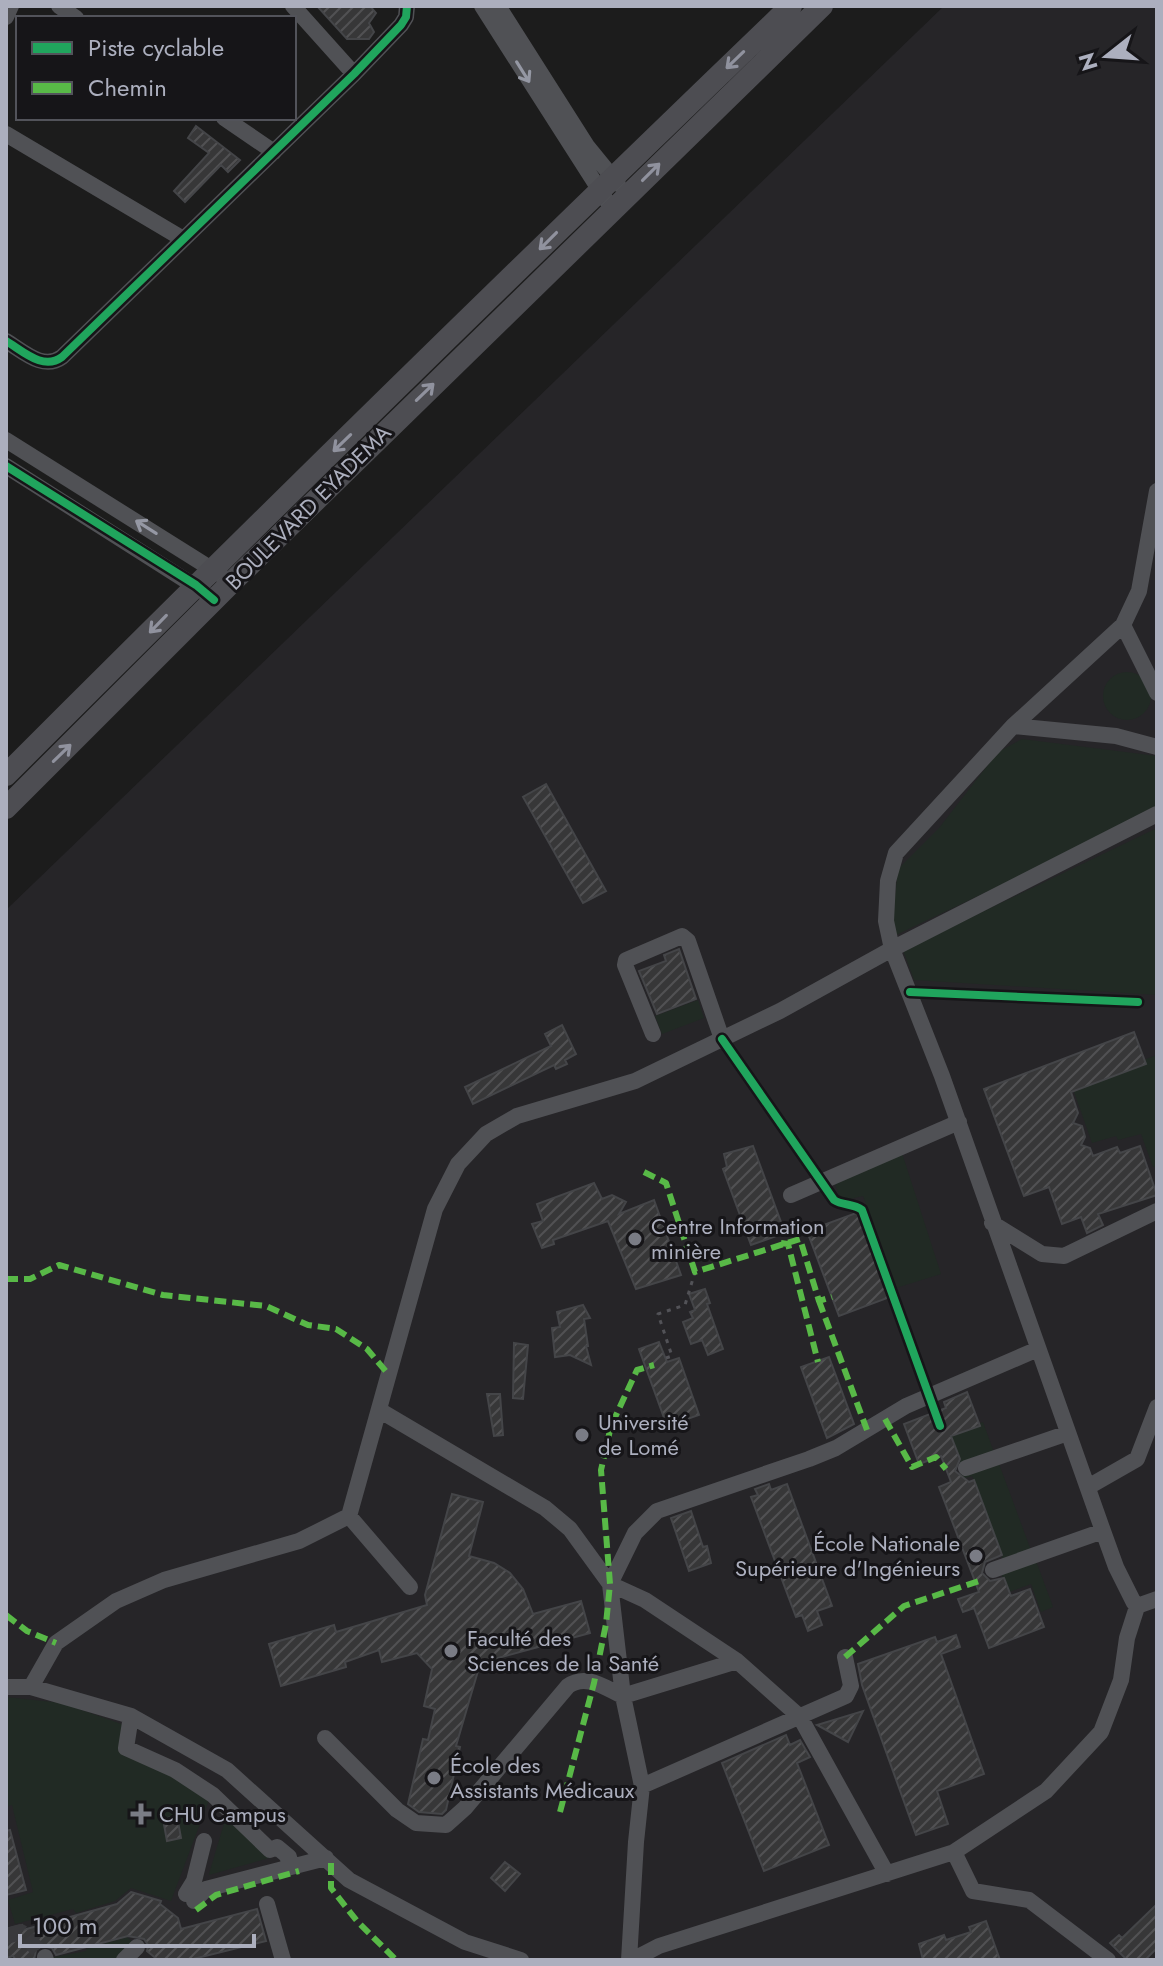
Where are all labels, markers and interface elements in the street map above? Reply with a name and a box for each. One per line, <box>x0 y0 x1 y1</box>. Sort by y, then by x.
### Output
legend <box>16 16 296 120</box>
north arrow <box>1067 16 1147 96</box>
text: Piste cyclable <box>88 30 224 65</box>
text: N <box>1070 49 1106 75</box>
one-way arrow <box>726 50 745 69</box>
one-way arrow <box>516 60 532 83</box>
text: Chemin <box>88 70 167 105</box>
one-way arrow <box>641 163 660 182</box>
one-way arrow <box>539 231 558 250</box>
one-way arrow <box>415 383 434 402</box>
street label: BOULEVARD EYADEMA <box>218 417 398 597</box>
one-way arrow <box>332 433 352 452</box>
one-way arrow <box>135 519 158 535</box>
one-way arrow <box>149 614 168 633</box>
one-way arrow <box>52 744 71 763</box>
place label: Centre Information minière <box>651 1210 824 1267</box>
marker: Centre Information minière <box>626 1230 644 1248</box>
place label: Université de Lomé <box>598 1406 688 1463</box>
marker: Université de Lomé <box>573 1426 591 1444</box>
place label: École Nationale Supérieure d'Ingénieurs <box>735 1527 960 1584</box>
marker: École Nationale Supérieure d'Ingénieurs <box>967 1547 985 1565</box>
place label: Faculté des Sciences de la Santé <box>467 1622 659 1679</box>
marker: Faculté des Sciences de la Santé <box>442 1642 460 1660</box>
place label: École des Assistants Médicaux <box>450 1749 635 1806</box>
marker: École des Assistants Médicaux <box>425 1769 443 1787</box>
place label: CHU Campus <box>159 1798 286 1830</box>
marker: CHU Campus <box>130 1803 152 1825</box>
scale bar <box>20 1898 254 1948</box>
text: 100 m <box>32 1908 98 1943</box>

